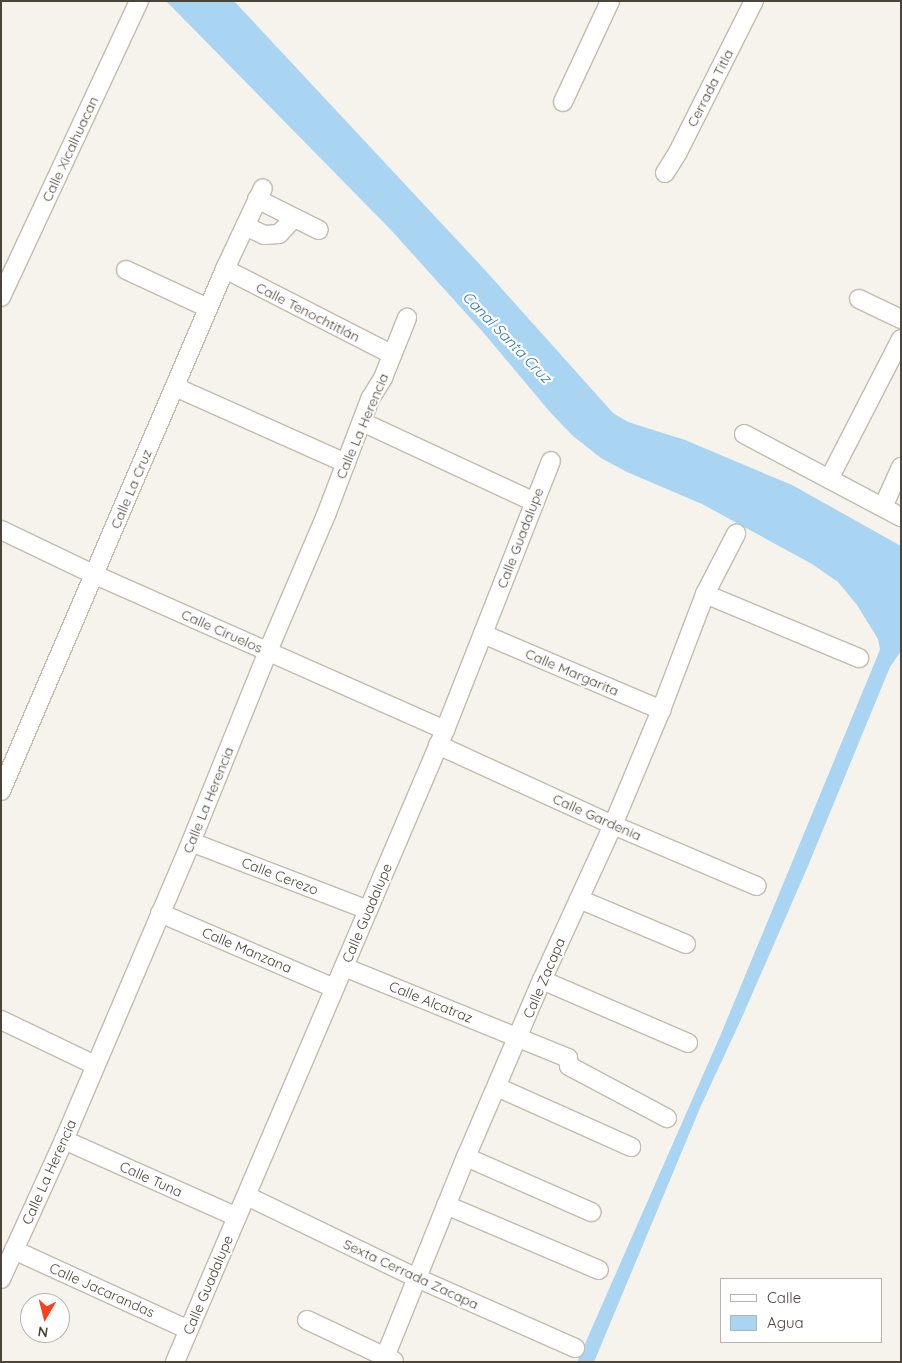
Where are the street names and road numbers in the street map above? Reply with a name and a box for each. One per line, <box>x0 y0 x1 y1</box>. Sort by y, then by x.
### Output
street label: Cerrada Titla <box>683 46 737 130</box>
street label: Calle Xicalhuacan <box>38 94 102 204</box>
street label: Calle Tenochtitlán <box>253 279 363 345</box>
street label: Calle La Herencia <box>332 371 392 481</box>
street label: Calle La Cruz <box>107 447 155 531</box>
street label: Calle Guadalupe <box>493 485 547 591</box>
street label: Calle Ciruelos <box>179 606 265 656</box>
street label: Calle Margarita <box>523 645 621 699</box>
street label: Calle La Herencia <box>179 744 237 856</box>
street label: Calle Gardenia <box>550 790 644 844</box>
street label: Calle Cerezo <box>239 854 321 898</box>
street label: Calle Guadalupe <box>338 861 396 965</box>
street label: Calle Manzana <box>200 924 294 976</box>
street label: Calle Zacapa <box>519 935 569 1021</box>
street label: Calle Alcatraz <box>387 978 475 1026</box>
street label: Calle La Herencia <box>18 1117 80 1227</box>
street label: Calle Tuna <box>117 1158 185 1200</box>
street label: Calle Guadalupe <box>179 1233 237 1337</box>
street label: Sexta Cerrada Zacapa <box>341 1235 481 1313</box>
street label: Calle Jacarandas <box>47 1259 157 1321</box>

